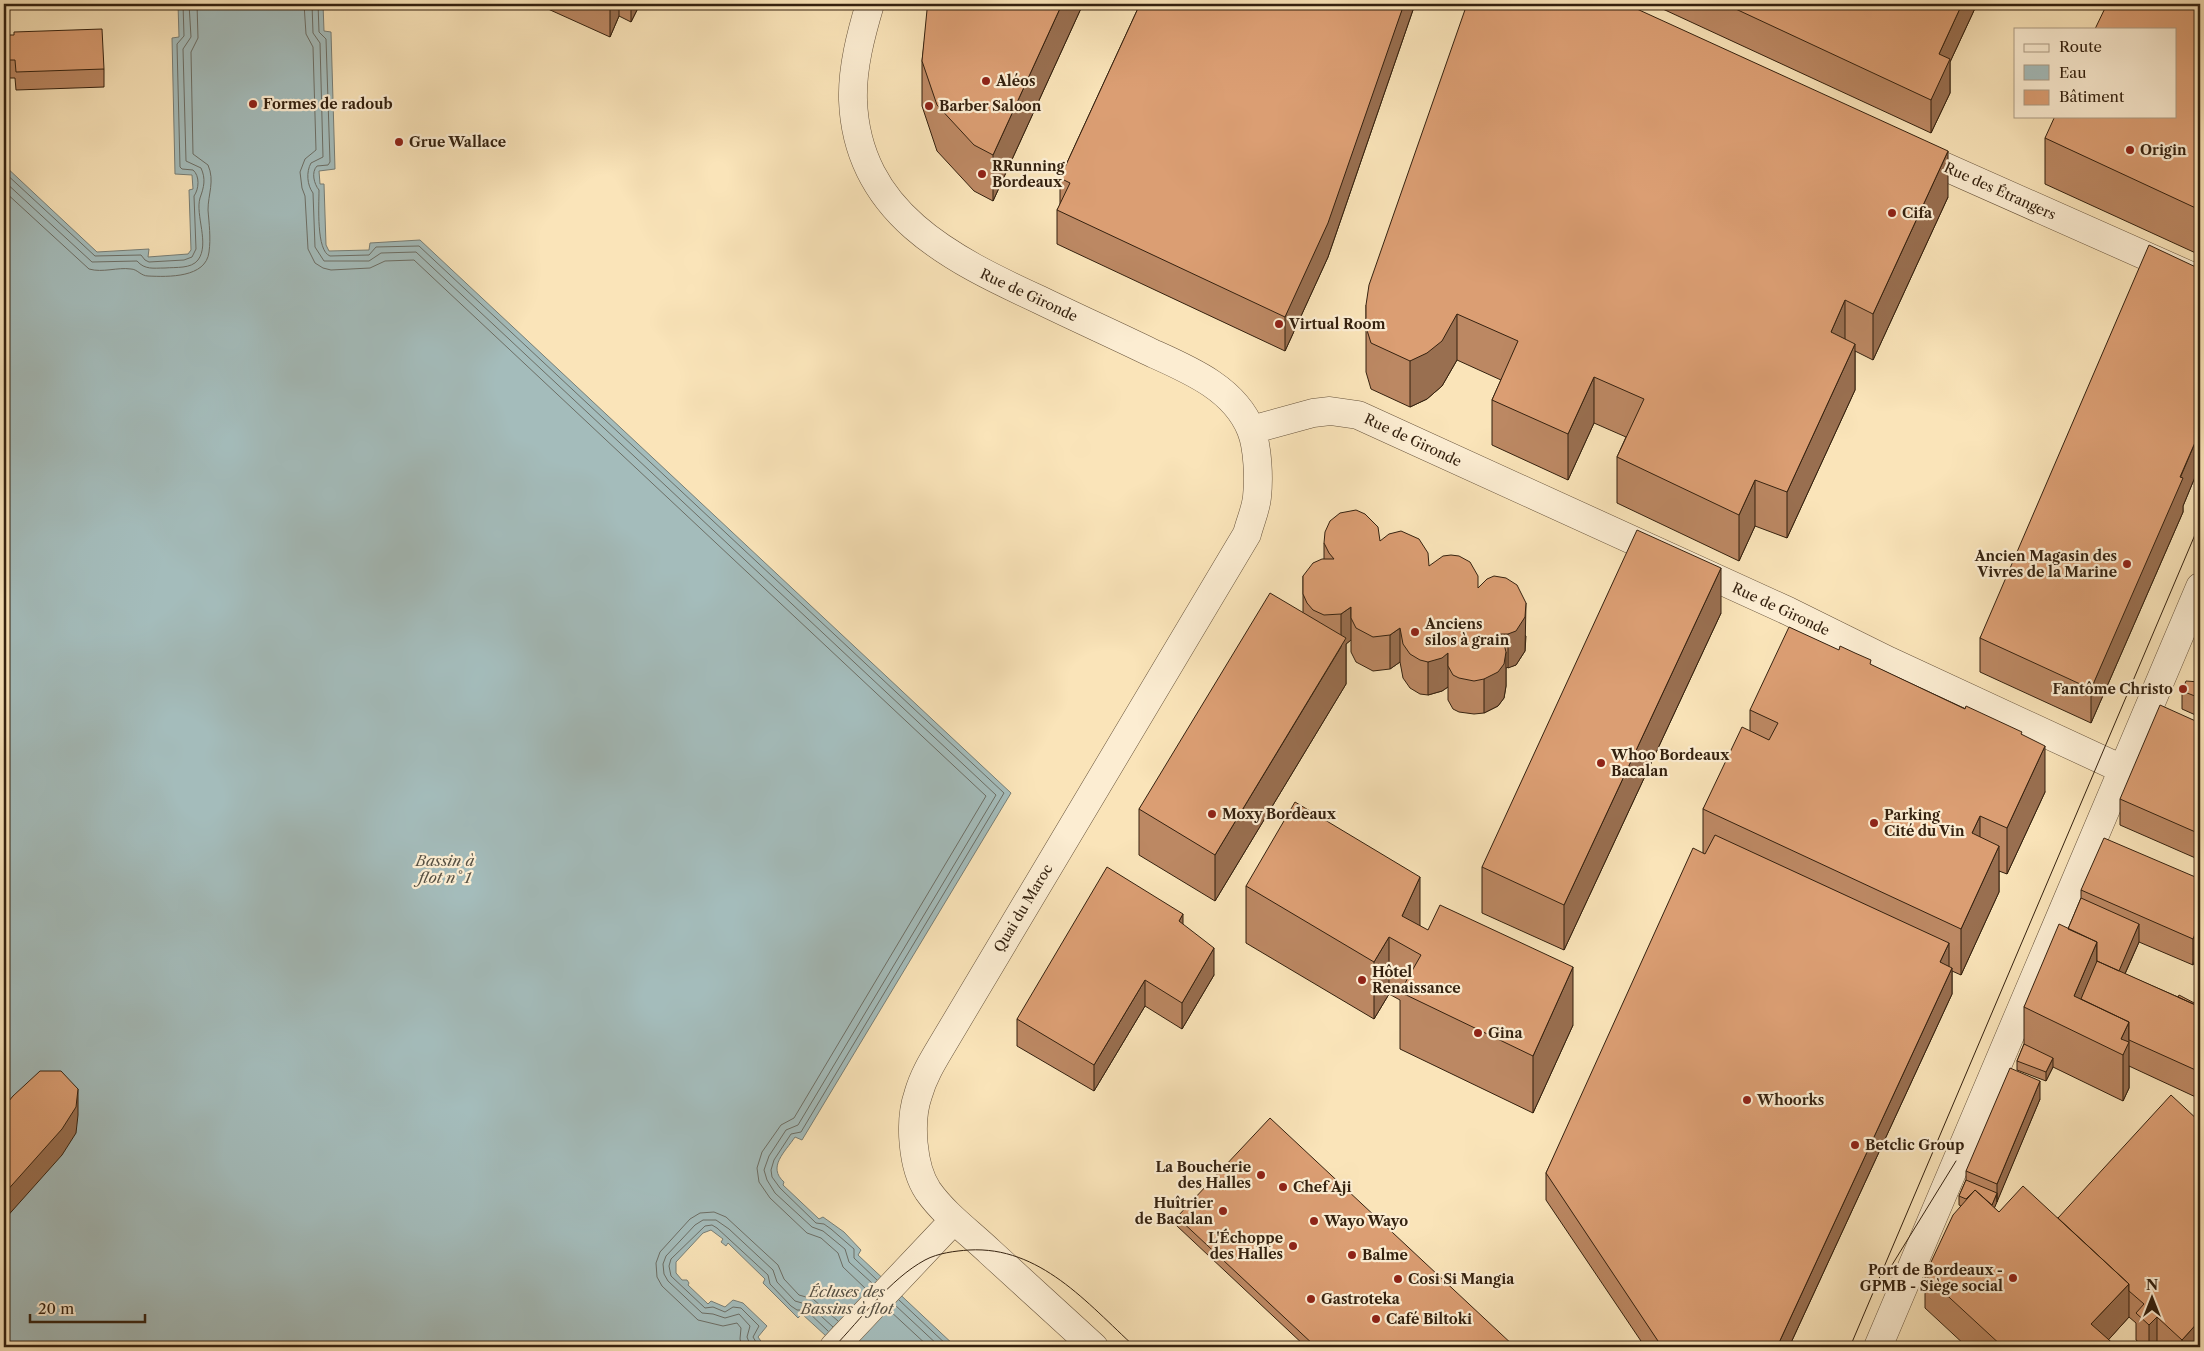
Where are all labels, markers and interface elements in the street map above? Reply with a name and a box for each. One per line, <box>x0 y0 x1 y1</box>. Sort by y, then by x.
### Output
legend <box>2014 28 2176 118</box>
text: Route <box>2059 37 2102 56</box>
text: Eau <box>2059 63 2087 82</box>
place label: Aléos <box>995 72 1036 90</box>
marker: Aléos <box>980 75 992 87</box>
text: Bâtiment <box>2059 87 2125 106</box>
place label: Formes de radoub <box>263 95 393 113</box>
place label: Barber Saloon <box>939 97 1042 115</box>
marker: Formes de radoub <box>247 98 259 110</box>
marker: Barber Saloon <box>923 100 935 112</box>
place label: Grue Wallace <box>409 133 506 151</box>
marker: Grue Wallace <box>393 136 405 148</box>
place label: Origin <box>2140 141 2187 159</box>
marker: Origin <box>2124 144 2136 156</box>
place label: RRunning Bordeaux <box>992 157 1066 191</box>
street label: Rue des Étrangers <box>1941 158 2059 224</box>
marker: RRunning Bordeaux <box>976 168 988 180</box>
place label: Cifa <box>1902 204 1933 222</box>
marker: Cifa <box>1886 207 1898 219</box>
street label: Rue de Gironde <box>977 265 1081 326</box>
place label: Virtual Room <box>1288 315 1385 333</box>
marker: Virtual Room <box>1273 318 1285 330</box>
street label: Rue de Gironde <box>1361 410 1465 471</box>
place label: Ancien Magasin des Vivres de la Marine <box>1974 547 2117 581</box>
marker: Ancien Magasin des Vivres de la Marine <box>2121 558 2133 570</box>
street label: Rue de Gironde <box>1729 579 1833 640</box>
place label: Anciens silos à grain <box>1424 615 1510 649</box>
marker: Anciens silos à grain <box>1409 626 1421 638</box>
place label: Fantôme Christo <box>2052 680 2173 698</box>
marker: Fantôme Christo <box>2177 683 2189 695</box>
place label: Whoo Bordeaux Bacalan <box>1610 746 1730 780</box>
marker: Whoo Bordeaux Bacalan <box>1595 757 1607 769</box>
place label: Moxy Bordeaux <box>1222 805 1337 823</box>
place label: Parking Cité du Vin <box>1884 806 1965 840</box>
marker: Moxy Bordeaux <box>1206 808 1218 820</box>
marker: Parking Cité du Vin <box>1868 817 1880 829</box>
water label: Bassin à flot n° 1 <box>414 851 474 887</box>
street label: Quai du Maroc <box>990 861 1056 955</box>
place label: Hôtel Renaissance <box>1372 963 1461 997</box>
marker: Hôtel Renaissance <box>1356 974 1368 986</box>
place label: Gina <box>1488 1024 1523 1042</box>
marker: Gina <box>1472 1027 1484 1039</box>
place label: Whoorks <box>1756 1091 1824 1109</box>
marker: Whoorks <box>1741 1094 1753 1106</box>
place label: Betclic Group <box>1865 1136 1964 1154</box>
marker: Betclic Group <box>1849 1139 1861 1151</box>
place label: La Boucherie des Halles <box>1155 1158 1251 1192</box>
marker: La Boucherie des Halles <box>1255 1169 1267 1181</box>
place label: Chef Aji <box>1293 1178 1351 1196</box>
marker: Chef Aji <box>1277 1181 1289 1193</box>
place label: Huîtrier de Bacalan <box>1135 1194 1213 1228</box>
marker: Huîtrier de Bacalan <box>1217 1205 1229 1217</box>
place label: Wayo Wayo <box>1323 1212 1408 1230</box>
marker: Wayo Wayo <box>1308 1215 1320 1227</box>
place label: L'Échoppe des Halles <box>1208 1228 1283 1263</box>
marker: L'Échoppe des Halles <box>1287 1240 1299 1252</box>
place label: Balme <box>1362 1246 1408 1264</box>
marker: Balme <box>1346 1249 1358 1261</box>
place label: Port de Bordeaux - GPMB - Siège social <box>1860 1261 2003 1295</box>
place label: Cosi Si Mangia <box>1408 1270 1515 1288</box>
marker: Port de Bordeaux - GPMB - Siège social <box>2007 1272 2019 1284</box>
marker: Cosi Si Mangia <box>1392 1273 1404 1285</box>
north arrow <box>2126 1274 2176 1324</box>
text: N <box>2146 1276 2158 1294</box>
water label: Écluses des Bassins à flot <box>800 1282 894 1318</box>
place label: Gastroteka <box>1321 1290 1401 1308</box>
scale bar <box>30 1291 145 1323</box>
marker: Gastroteka <box>1305 1293 1317 1305</box>
text: 20 m <box>38 1299 74 1318</box>
place label: Café Biltoki <box>1386 1310 1472 1328</box>
marker: Café Biltoki <box>1370 1313 1382 1325</box>

